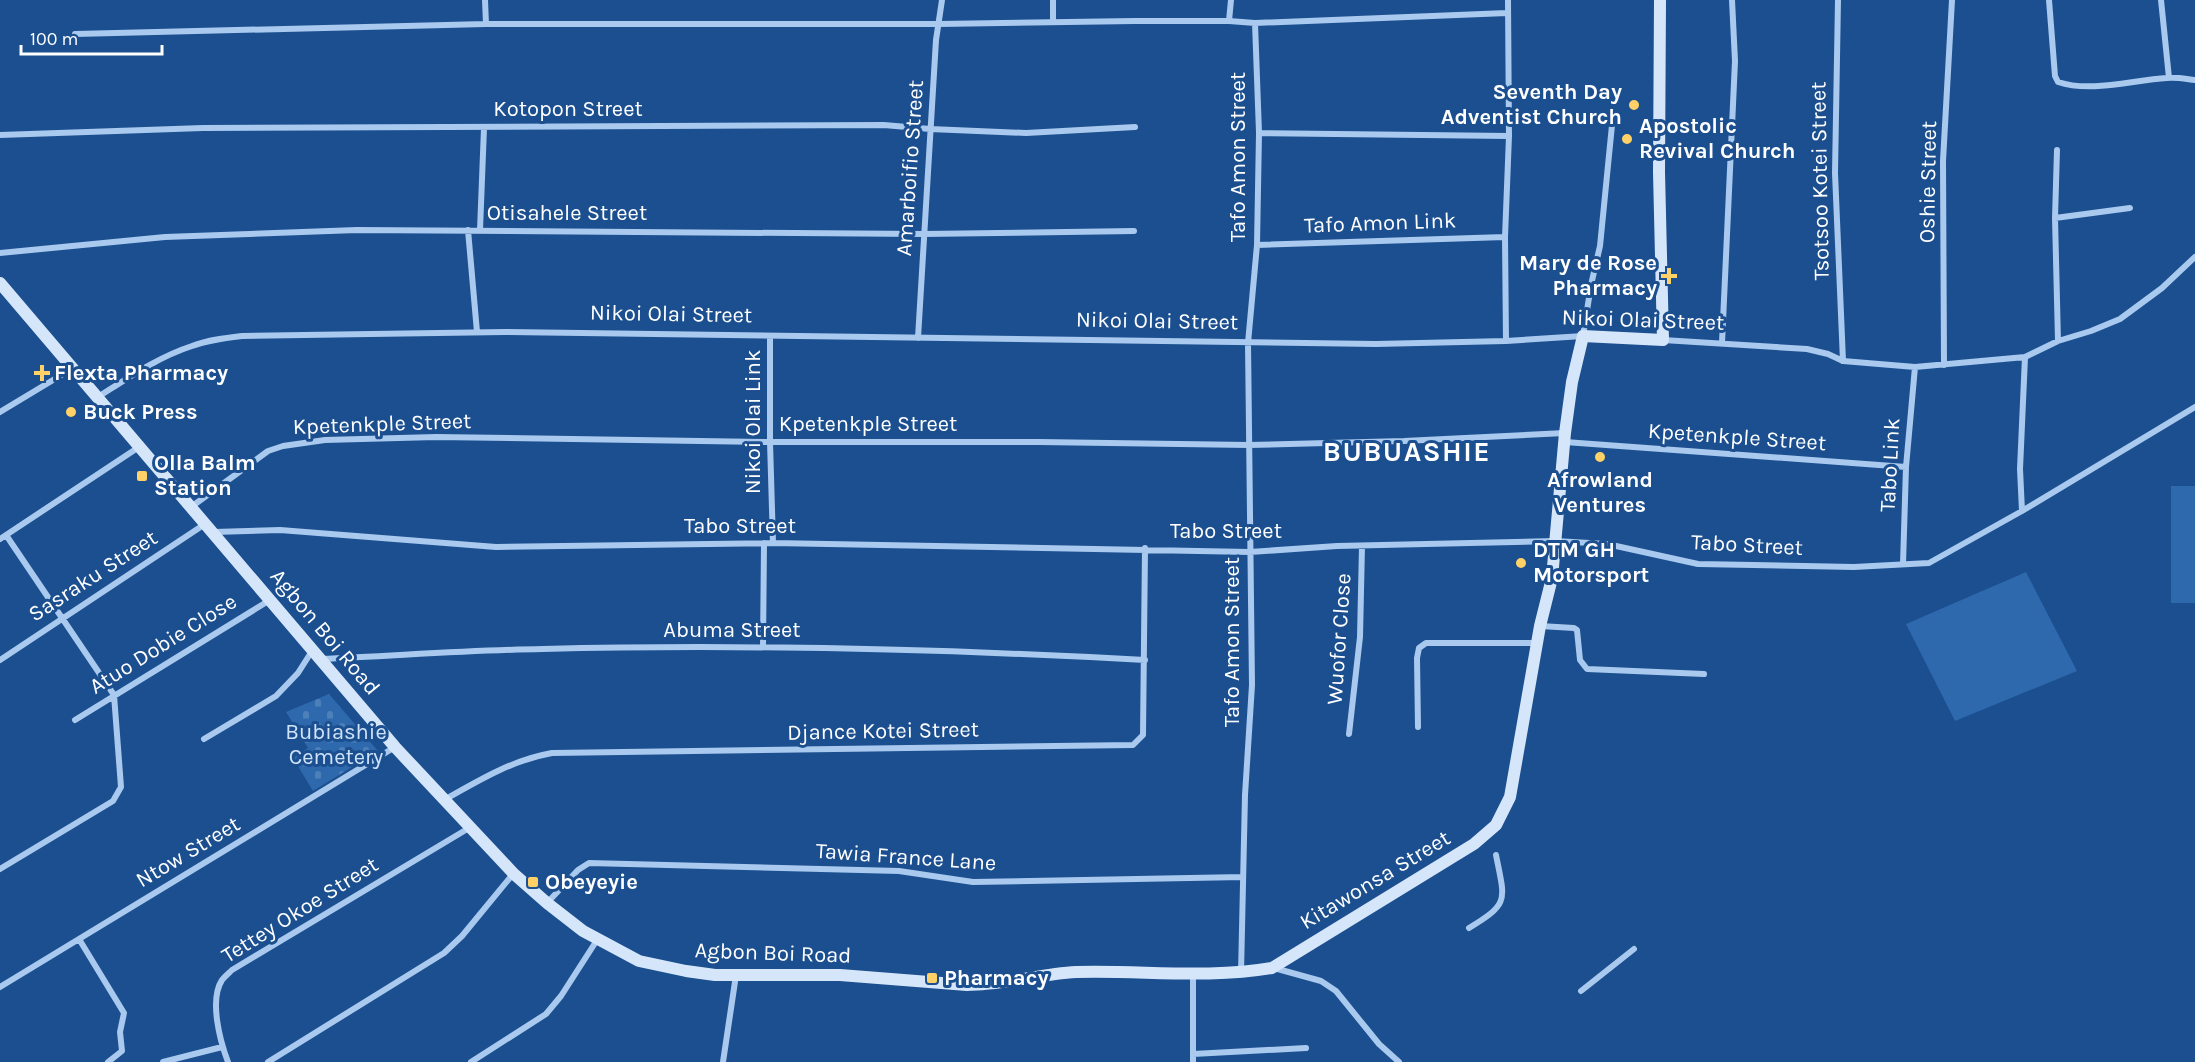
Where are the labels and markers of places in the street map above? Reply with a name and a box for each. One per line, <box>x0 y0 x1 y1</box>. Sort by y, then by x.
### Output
place label: Seventh Day Adventist Church <box>1441 79 1622 130</box>
marker: Seventh Day Adventist Church <box>1627 98 1641 112</box>
place label: Apostolic Revival Church <box>1639 113 1795 164</box>
marker: Apostolic Revival Church <box>1620 132 1634 146</box>
place label: Mary de Rose Pharmacy <box>1519 250 1657 301</box>
marker: Mary de Rose Pharmacy <box>1662 269 1676 283</box>
place label: Flexta Pharmacy <box>54 360 228 386</box>
marker: Flexta Pharmacy <box>35 366 49 380</box>
place label: Buck Press <box>83 399 198 425</box>
marker: Buck Press <box>64 405 78 419</box>
place label: Olla Balm Station <box>154 450 256 501</box>
marker: Afrowland Ventures <box>1593 450 1607 464</box>
place label: Afrowland Ventures <box>1547 467 1653 518</box>
marker: Olla Balm Station <box>135 469 149 483</box>
place label: DTM GH Motorsport <box>1533 537 1650 588</box>
marker: DTM GH Motorsport <box>1514 556 1528 570</box>
place label: Obeyeyie <box>545 869 638 895</box>
marker: Obeyeyie <box>526 875 540 889</box>
place label: Pharmacy <box>944 965 1048 991</box>
marker: Pharmacy <box>925 971 939 985</box>

